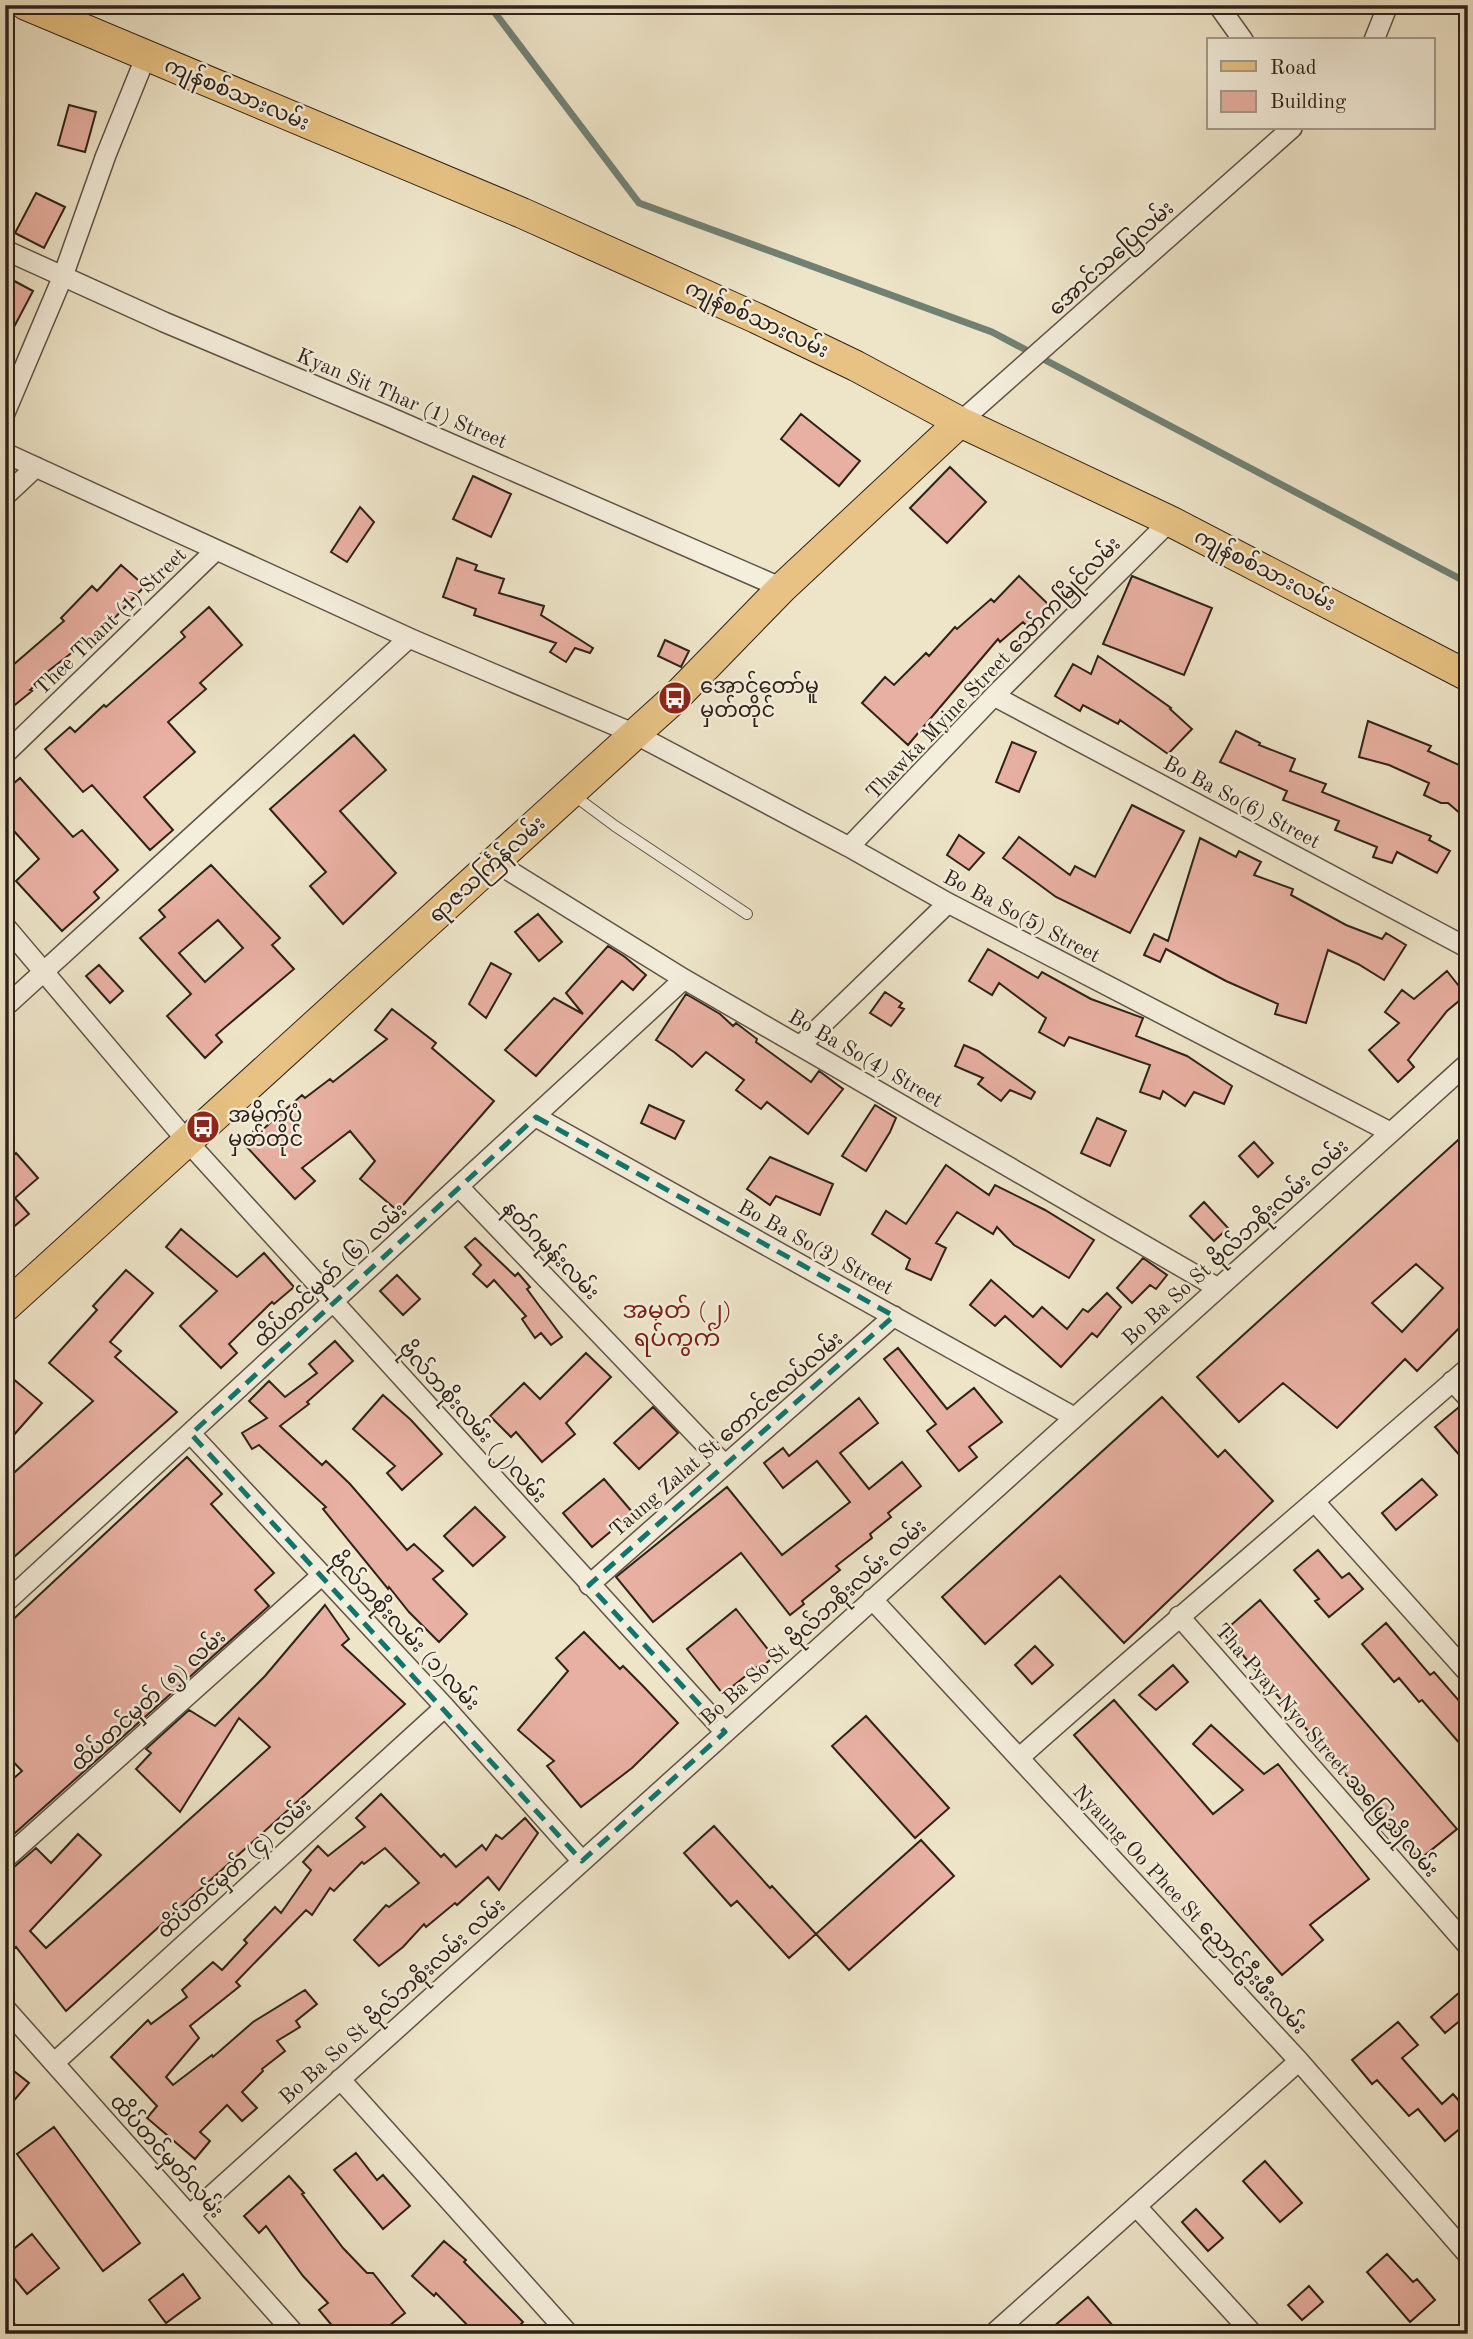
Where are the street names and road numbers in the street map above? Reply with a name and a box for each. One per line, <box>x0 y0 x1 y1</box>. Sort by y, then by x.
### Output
street label: ကျန်စစ်သားလမ်း <box>159 49 315 141</box>
street label: အောင်သပြေလမ်း <box>1041 193 1182 324</box>
street label: ကျန်စစ်သားလမ်း <box>679 272 834 368</box>
street label: Kyan Sit Thar (1) Street <box>293 345 510 453</box>
street label: ကျန်စစ်သားလမ်း <box>1188 521 1341 621</box>
street label: Thawka Myine Street သော်ကမြိုင်လမ်း <box>858 529 1129 808</box>
street label: Thee Thant (1) Street <box>31 544 191 700</box>
street label: Bo Ba So(6) Street <box>1159 753 1323 853</box>
street label: ရာဇသင်္ကြန်လမ်း <box>421 808 553 931</box>
street label: Bo Ba So(5) Street <box>939 867 1103 967</box>
street label: Bo Ba So(4) Street <box>785 1007 946 1112</box>
street label: Bo Ba So St ဗိုလ်ဘစိုးလမ်း လမ်း <box>1114 1131 1356 1354</box>
street label: နတ်ဂမုန်းလမ်း <box>494 1193 607 1308</box>
street label: ထိပ်တင်မှတ် (၆) လမ်း <box>246 1195 415 1356</box>
street label: Bo Ba So(3) Street <box>734 1197 897 1300</box>
street label: Taung Zalat St တောင်ဇလပ်လမ်း <box>602 1323 847 1542</box>
street label: ဗိုလ်ဘစိုးလမ်း (၂)လမ်း <box>391 1334 555 1511</box>
street label: Bo Ba So St ဗိုလ်ဘစိုးလမ်း လမ်း <box>692 1511 934 1734</box>
street label: ဗိုလ်ဘစိုးလမ်း (၁)လမ်း <box>322 1544 487 1719</box>
street label: Tha Pyay Nyo Street သပြေညိုလမ်း <box>1207 1616 1447 1885</box>
street label: ထိပ်တင်မှတ် (၅) လမ်း <box>63 1621 233 1779</box>
street label: Nyaung Oo Phee St ညောင်ဦးဖီးလမ်း <box>1064 1777 1315 2042</box>
street label: ထိပ်တင်မှတ် (၄) လမ်း <box>150 1790 319 1947</box>
street label: Bo Ba So St ဗိုလ်ဘစိုးလမ်း လမ်း <box>271 1890 513 2113</box>
street label: ထိပ်တင်မှတ်လမ်း <box>102 2087 232 2226</box>

